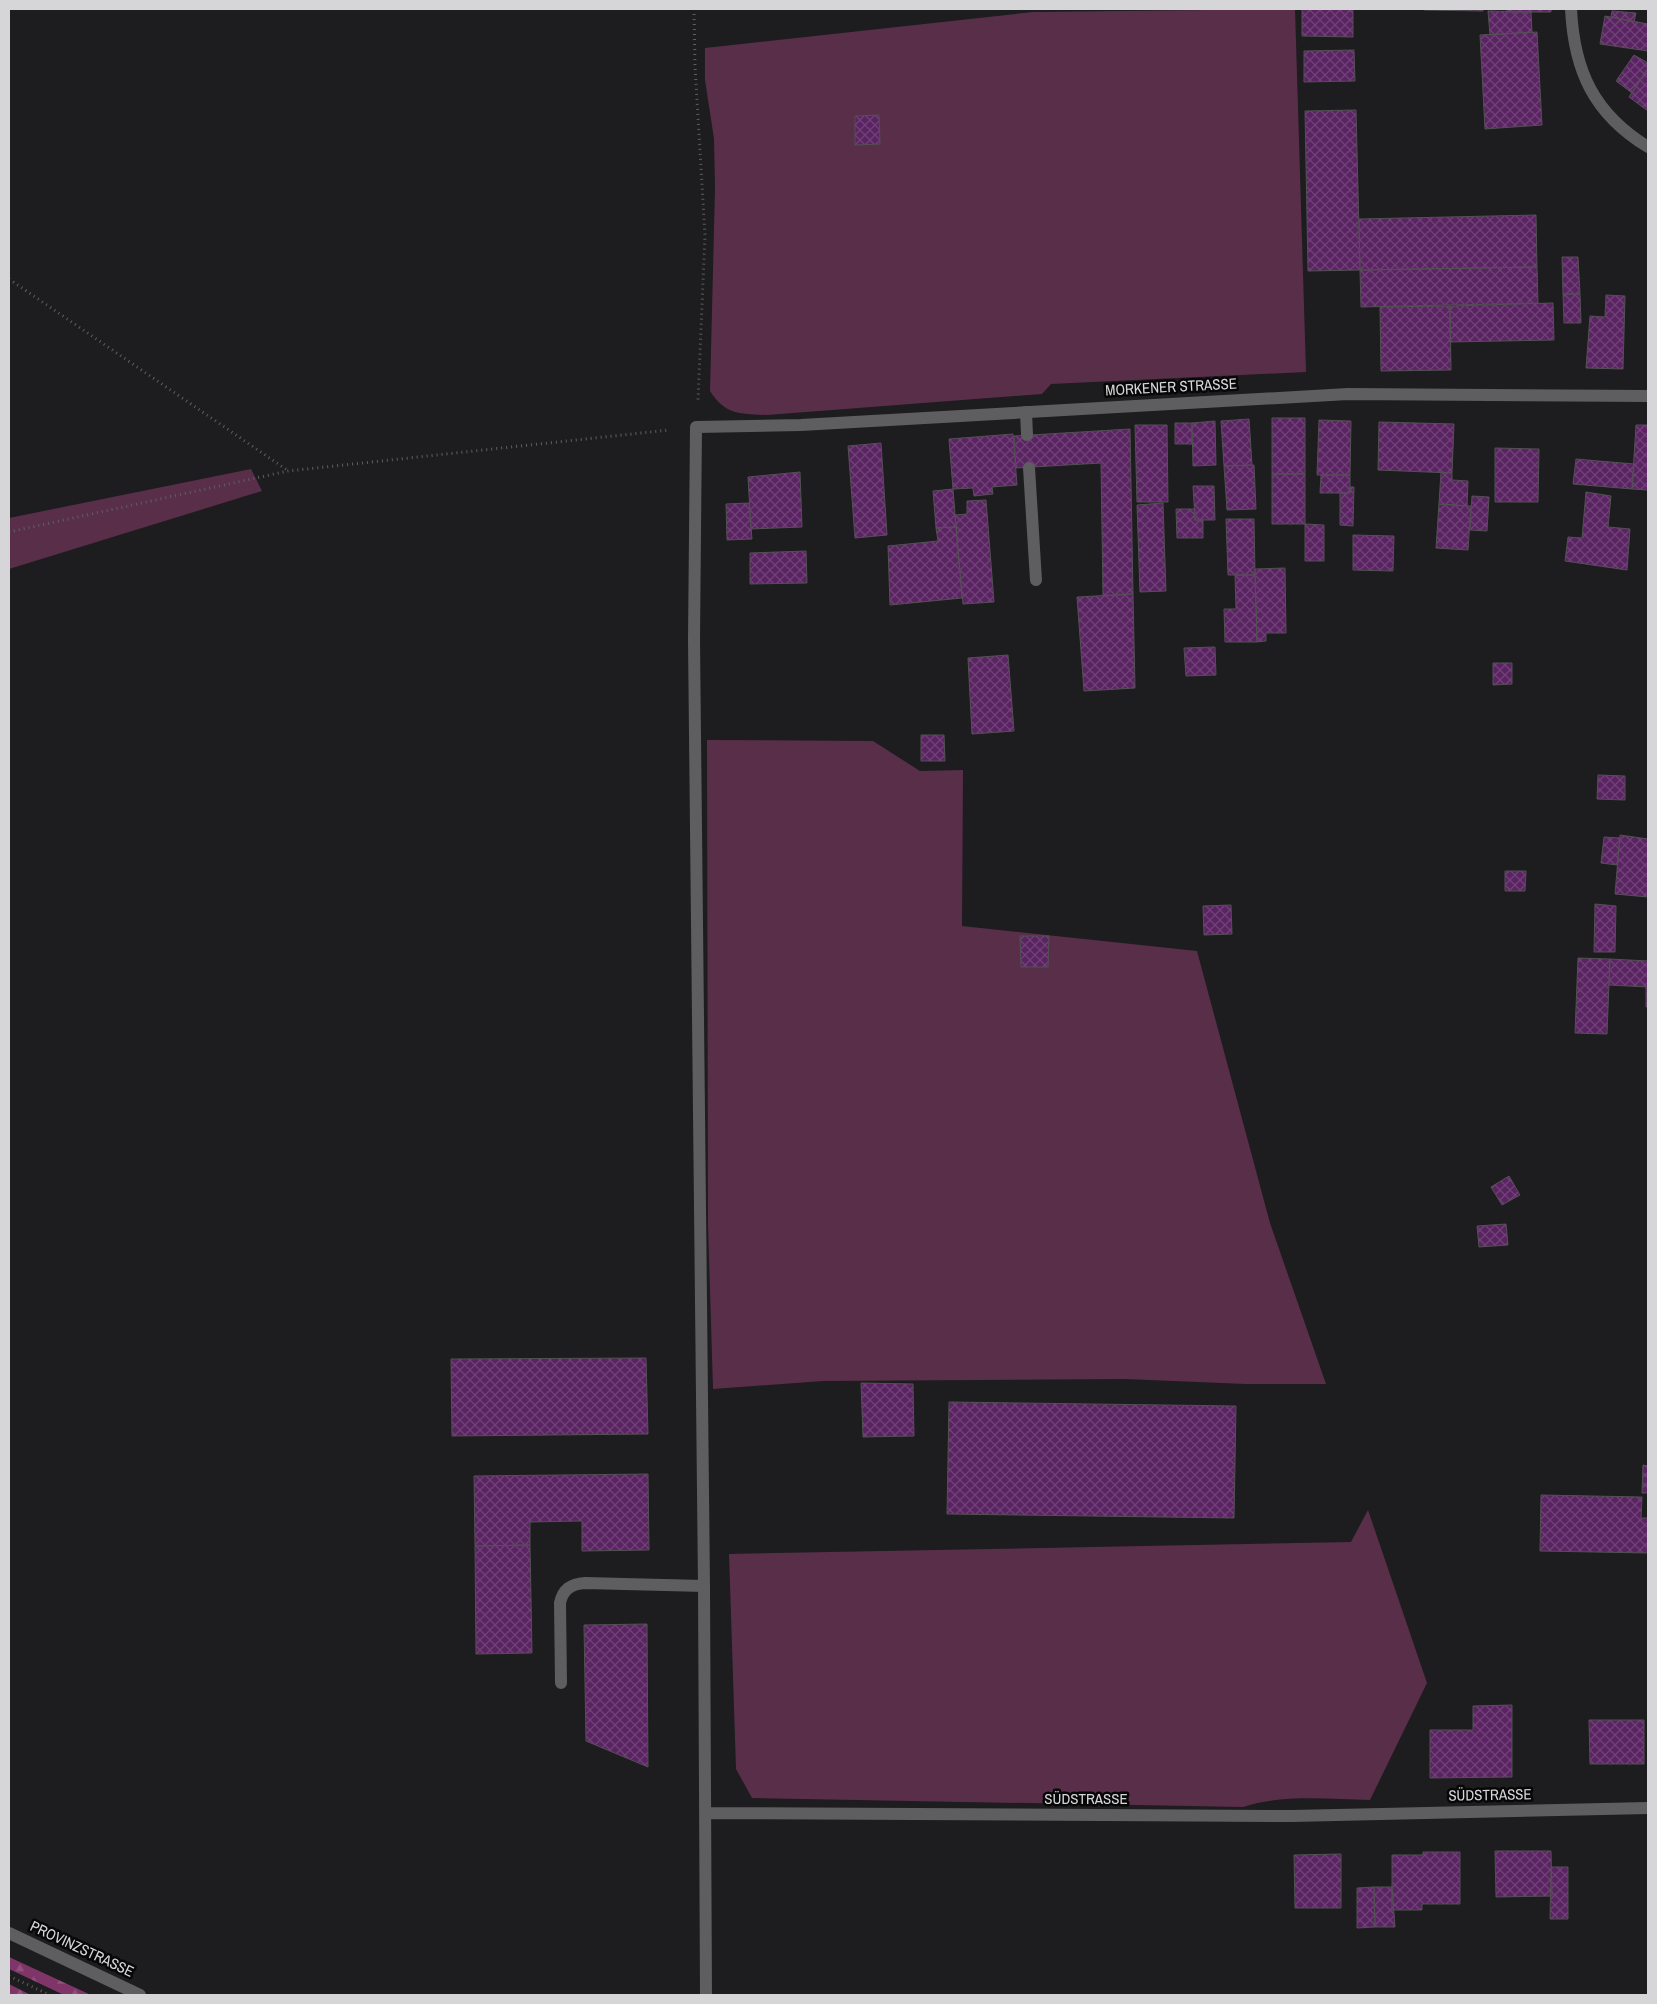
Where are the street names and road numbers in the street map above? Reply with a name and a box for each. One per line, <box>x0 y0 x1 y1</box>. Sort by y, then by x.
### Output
street label: MORKENER STRASSE <box>1105 373 1237 400</box>
street label: SÜDSTRASSE <box>1448 1783 1532 1806</box>
street label: SÜDSTRASSE <box>1044 1788 1128 1809</box>
street label: PROVINZSTRASSE <box>27 1915 137 1982</box>

